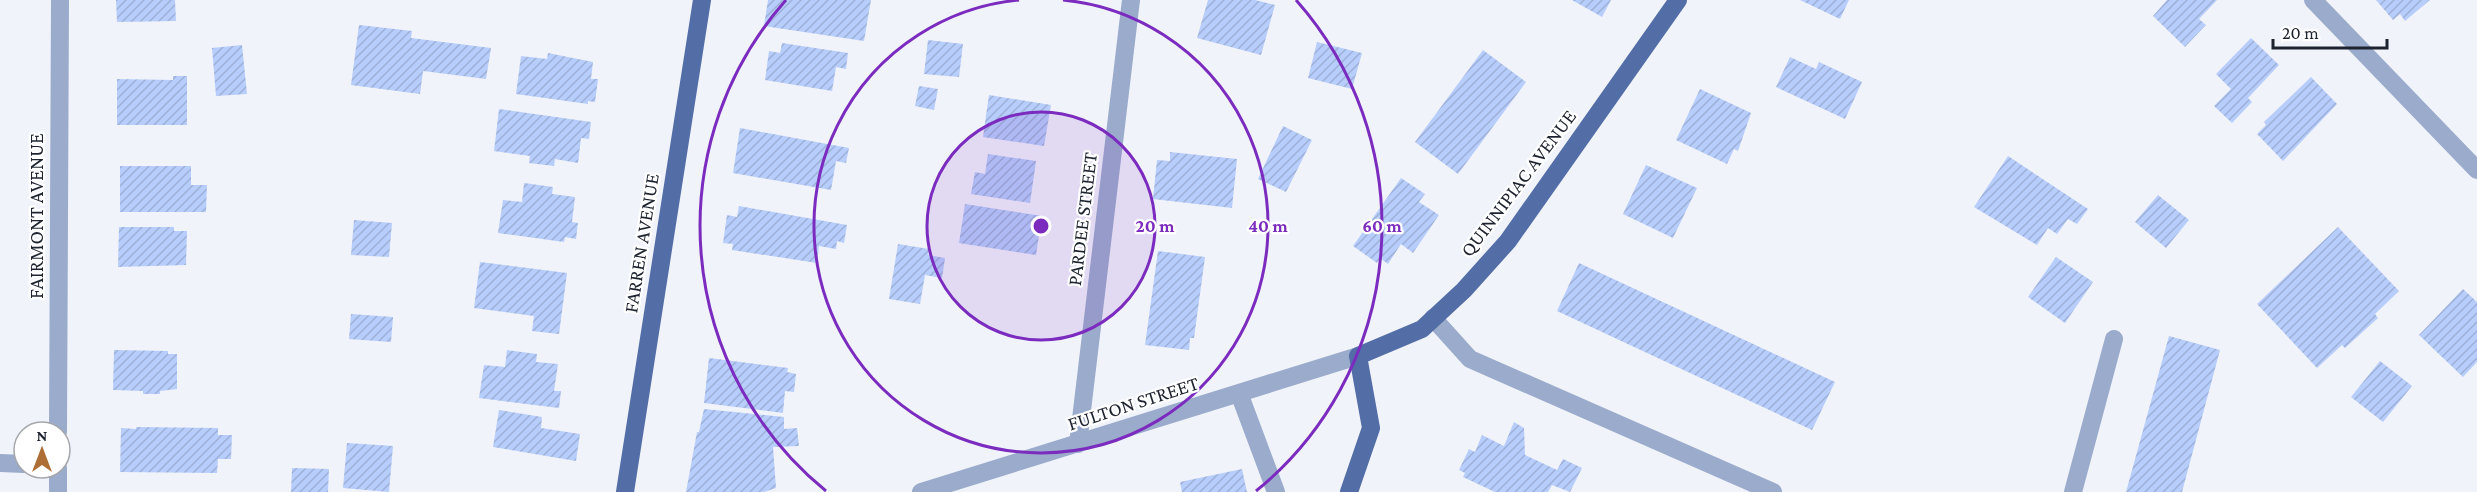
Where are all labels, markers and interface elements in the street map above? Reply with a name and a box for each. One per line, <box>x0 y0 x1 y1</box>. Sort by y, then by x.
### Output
scale bar <box>2273 12 2387 50</box>
text: 20 m <box>2282 23 2319 43</box>
street label: QUINNIPIAC AVENUE <box>1456 105 1580 261</box>
street label: FAIRMONT AVENUE <box>25 133 47 299</box>
street label: PARDEE STREET <box>1063 151 1101 287</box>
street label: FARREN AVENUE <box>619 172 663 314</box>
centre of rings <box>1031 216 1051 236</box>
text: 20 m <box>1136 216 1175 236</box>
text: 40 m <box>1248 216 1288 236</box>
text: 60 m <box>1362 216 1402 236</box>
street label: FULTON STREET <box>1065 371 1201 435</box>
north arrow <box>12 420 72 480</box>
text: N <box>37 427 48 444</box>

